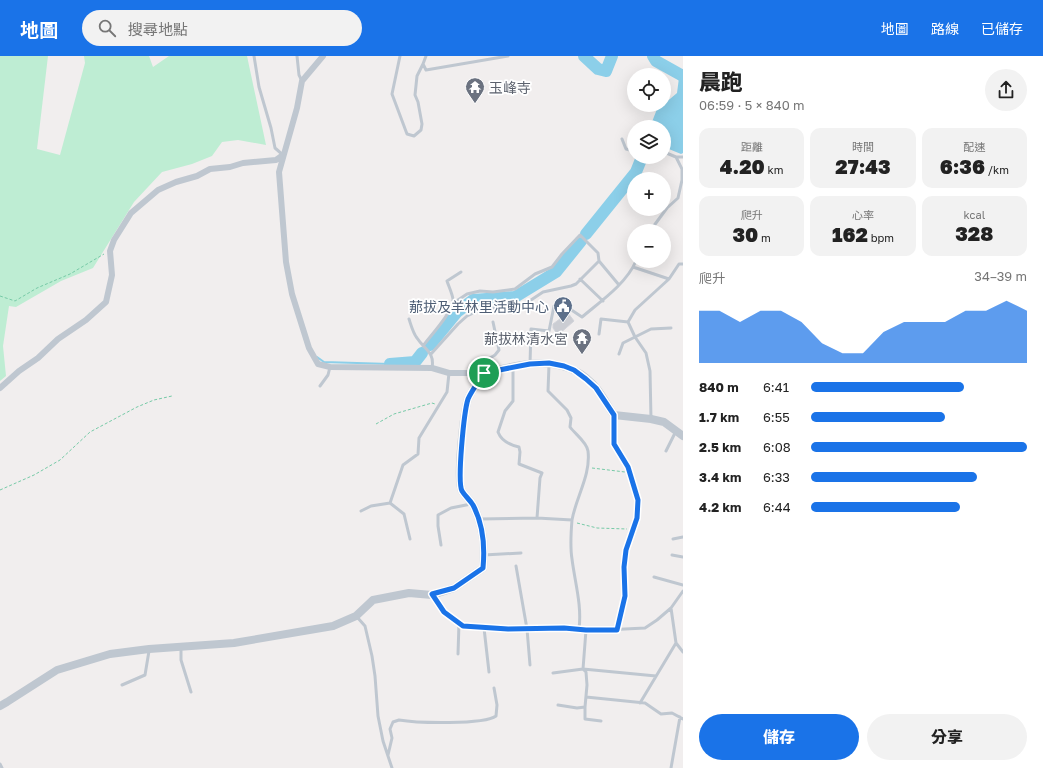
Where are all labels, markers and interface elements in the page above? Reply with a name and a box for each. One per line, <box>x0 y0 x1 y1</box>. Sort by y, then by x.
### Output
search box <box>82 10 362 46</box>
icon: search <box>96 17 118 39</box>
text: 地圖 <box>20 18 58 41</box>
text: 搜尋地點 <box>128 20 188 38</box>
text: 地圖 <box>881 20 909 37</box>
text: 路線 <box>931 20 959 37</box>
text: 已儲存 <box>981 20 1023 37</box>
map controls <box>627 68 671 268</box>
button: locate <box>627 68 671 112</box>
text: 晨跑 <box>699 68 743 95</box>
button: share <box>985 69 1027 111</box>
temple icon: 玉峰寺 <box>464 76 486 104</box>
place label: 玉峰寺 <box>489 79 531 96</box>
text: 06:59 · 5 × 840 m <box>699 97 805 113</box>
button: layers <box>627 120 671 164</box>
text: 距離 <box>741 140 763 153</box>
text: 時間 <box>852 140 874 153</box>
text: 配速 <box>963 140 985 153</box>
text: 4.20 <box>720 154 765 178</box>
text: 27:43 <box>835 154 891 178</box>
text: 6:36 <box>940 154 985 178</box>
text: km <box>765 163 783 176</box>
text: /km <box>985 163 1009 176</box>
button: + <box>627 172 671 216</box>
text: 爬升 <box>741 208 763 221</box>
text: 心率 <box>852 208 874 221</box>
text: kcal <box>963 208 985 221</box>
text: 328 <box>955 221 993 245</box>
text: 30 <box>733 222 758 246</box>
text: 162 <box>832 222 868 246</box>
button: − <box>627 224 671 268</box>
text: m <box>758 231 771 244</box>
text: bpm <box>868 231 894 244</box>
text: 34–39 m <box>974 268 1027 284</box>
text: 爬升 <box>699 270 725 286</box>
public building icon: 𦰡拔及羊林里活動中心 <box>552 295 574 323</box>
place label: 𦰡拔及羊林里活動中心 <box>409 298 549 315</box>
temple icon: 𦰡拔林清水宮 <box>571 327 593 355</box>
place label: 𦰡拔林清水宮 <box>484 330 568 347</box>
pin <box>467 356 501 390</box>
icon: arrive <box>473 362 495 384</box>
text: 840 m <box>699 379 739 395</box>
text: 6:41 <box>763 379 789 395</box>
text: 1.7 km <box>699 409 739 425</box>
text: 6:55 <box>763 409 790 425</box>
text: 2.5 km <box>699 439 741 455</box>
text: 6:08 <box>763 439 791 455</box>
text: 3.4 km <box>699 469 741 485</box>
text: 6:33 <box>763 469 790 485</box>
text: 4.2 km <box>699 499 741 515</box>
text: 6:44 <box>763 499 791 515</box>
button: 儲存 <box>699 714 859 760</box>
button: 分享 <box>867 714 1027 760</box>

